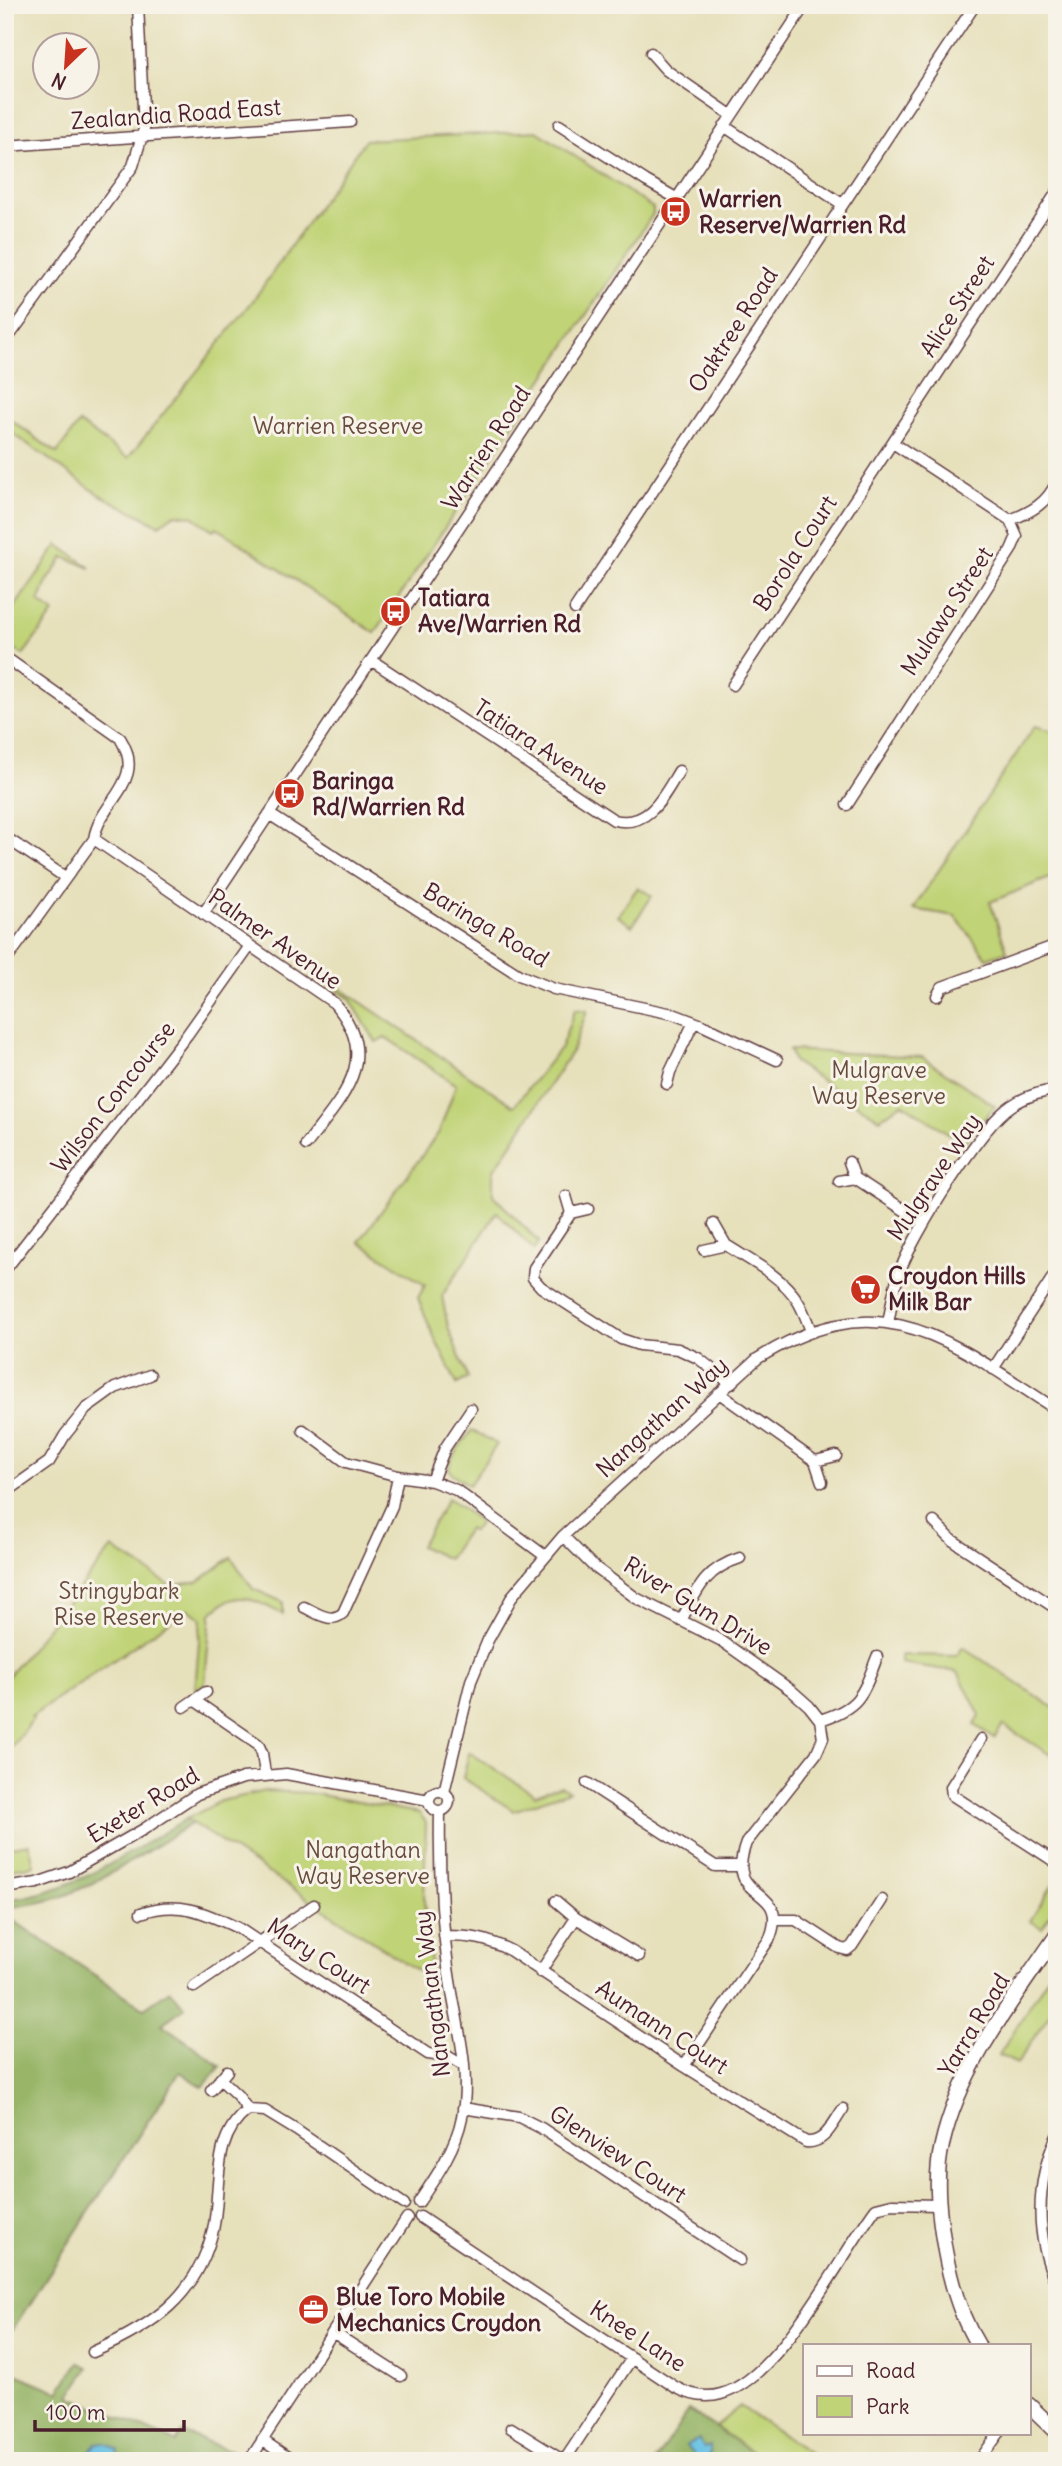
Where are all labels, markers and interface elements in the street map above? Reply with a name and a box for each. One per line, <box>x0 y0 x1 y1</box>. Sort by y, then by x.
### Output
north arrow <box>32 32 102 102</box>
text: N <box>48 68 70 95</box>
street label: Zealandia Road East <box>70 92 282 135</box>
place label: Warrien Reserve/Warrien Rd <box>699 184 907 239</box>
bus stop icon: Warrien Reserve/Warrien Rd <box>659 195 693 229</box>
street label: Alice Street <box>913 249 1000 362</box>
street label: Oaktree Road <box>681 262 784 398</box>
street label: Warrien Road <box>435 380 537 515</box>
park label: Warrien Reserve <box>253 411 423 440</box>
street label: Borola Court <box>746 489 843 616</box>
street label: Mulawa Street <box>894 540 999 681</box>
place label: Tatiara Ave/Warrien Rd <box>418 583 581 638</box>
bus stop icon: Tatiara Ave/Warrien Rd <box>378 594 412 628</box>
street label: Tatiara Avenue <box>469 692 614 801</box>
place label: Baringa Rd/Warrien Rd <box>312 766 465 821</box>
bus stop icon: Baringa Rd/Warrien Rd <box>272 777 306 811</box>
street label: Baringa Road <box>418 876 554 973</box>
street label: Palmer Avenue <box>203 882 348 995</box>
street label: Wilson Concourse <box>44 1015 181 1178</box>
park label: Mulgrave Way Reserve <box>812 1055 946 1110</box>
street label: Mulgrave Way <box>880 1107 987 1246</box>
place label: Croydon Hills Milk Bar <box>888 1261 1026 1316</box>
supermarket icon: Croydon Hills Milk Bar <box>848 1272 882 1306</box>
street label: Nangathan Way <box>590 1350 734 1483</box>
street label: River Gum Drive <box>619 1550 778 1661</box>
park label: Stringybark Rise Reserve <box>54 1576 184 1631</box>
street label: Exeter Road <box>82 1760 204 1849</box>
park label: Nangathan Way Reserve <box>296 1835 430 1890</box>
street label: Nangathan Way <box>407 1909 456 2079</box>
street label: Mary Court <box>262 1911 377 2000</box>
street label: Yarra Road <box>931 1968 1016 2082</box>
street label: Aumann Court <box>591 1973 734 2080</box>
street label: Glenview Court <box>544 2098 693 2209</box>
place label: Blue Toro Mobile Mechanics Croydon <box>336 2282 541 2337</box>
office icon: Blue Toro Mobile Mechanics Croydon <box>296 2293 330 2327</box>
street label: Knee Lane <box>585 2294 692 2377</box>
legend <box>803 2344 1030 2434</box>
text: Road <box>866 2357 915 2384</box>
scale bar <box>35 2389 184 2433</box>
text: Park <box>866 2393 909 2420</box>
text: 100 m <box>46 2399 105 2426</box>

